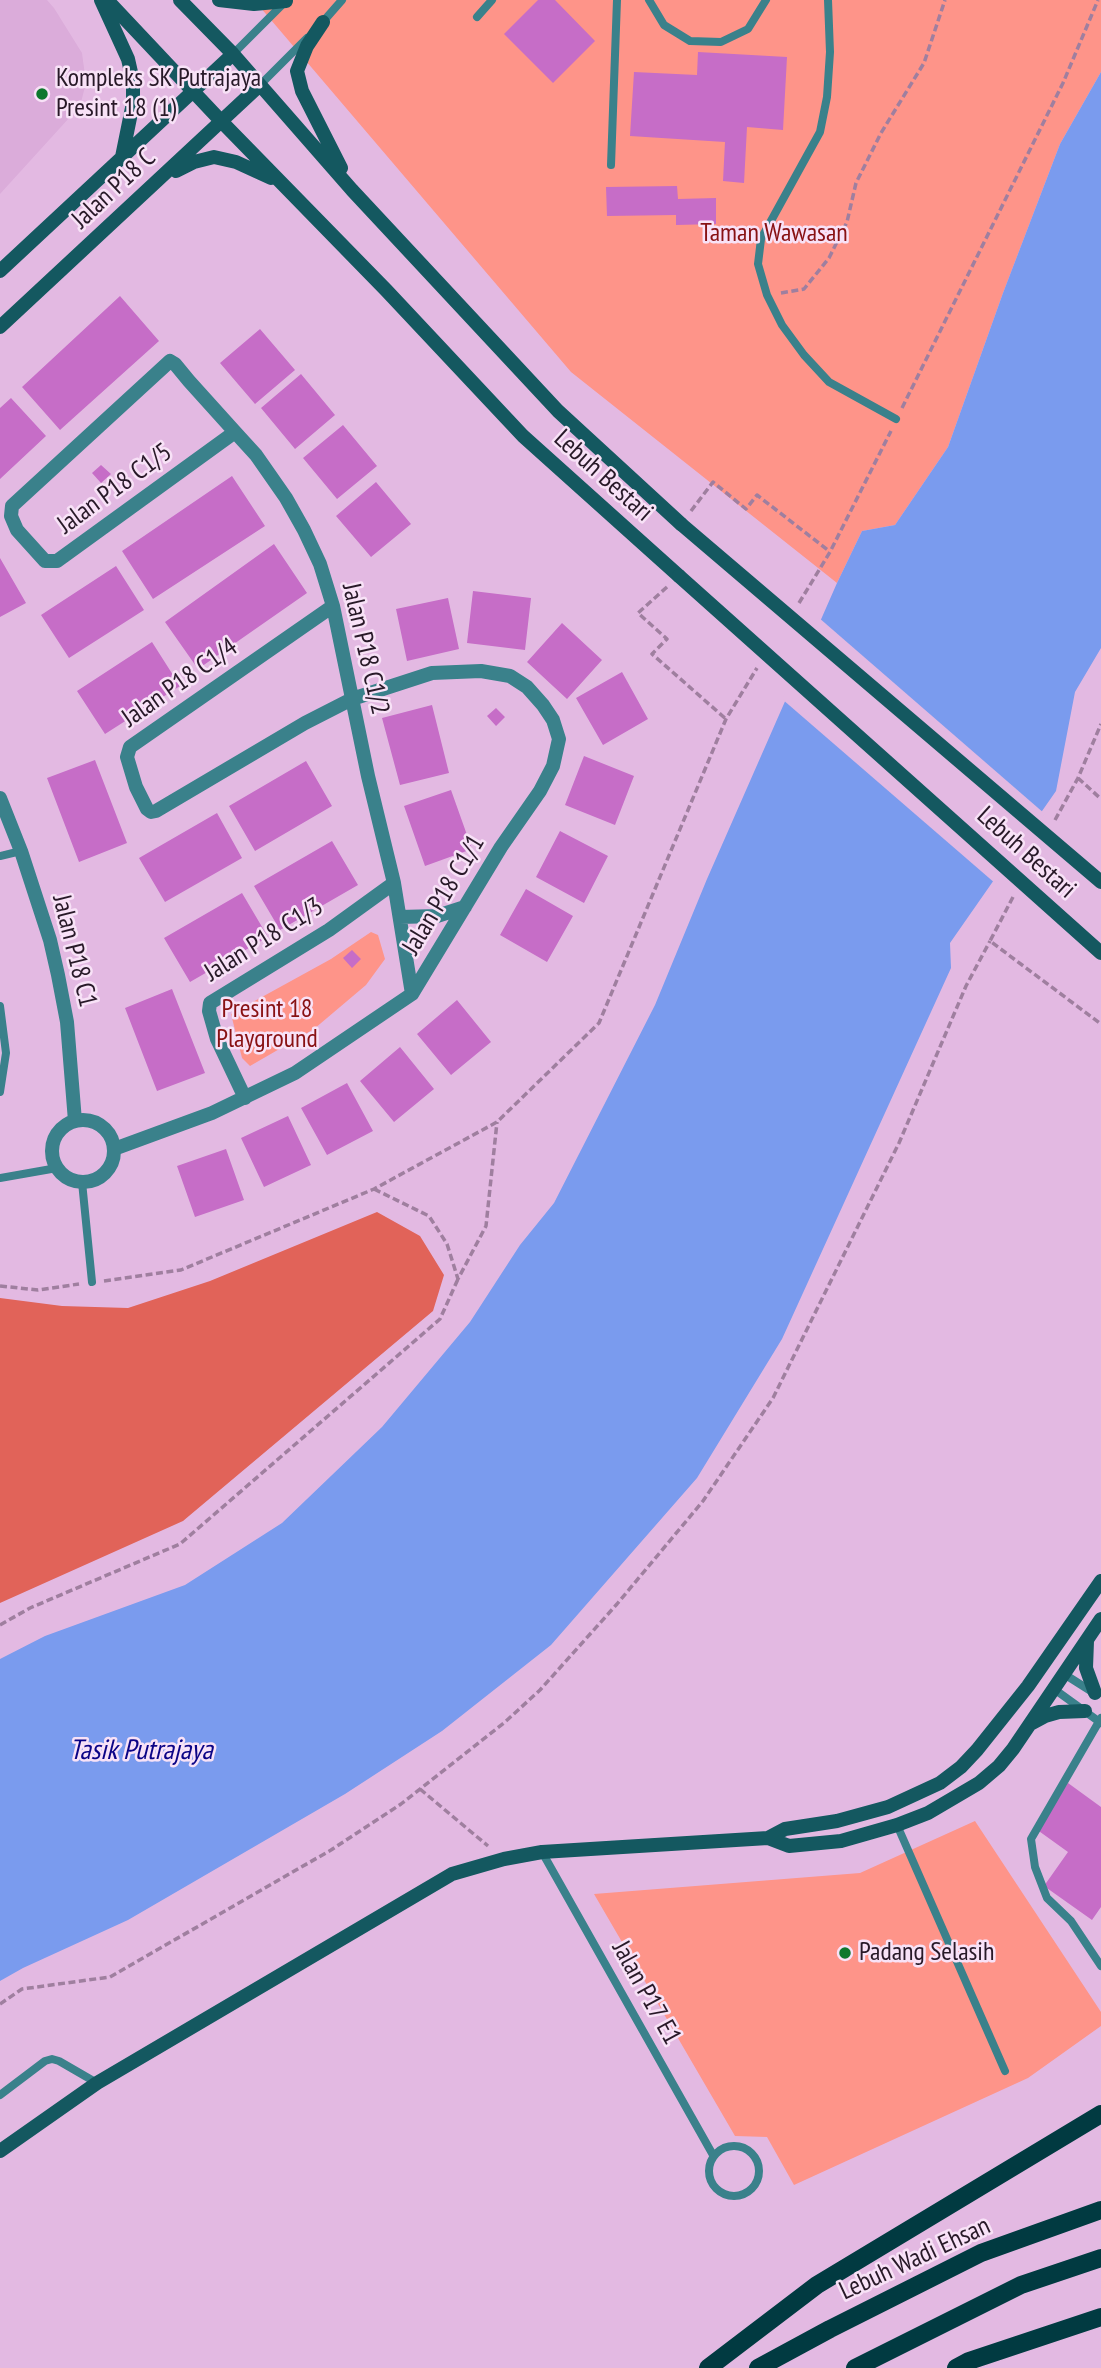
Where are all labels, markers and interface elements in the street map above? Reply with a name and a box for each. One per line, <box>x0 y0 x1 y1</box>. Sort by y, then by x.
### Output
place label: Kompleks SK Putrajaya Presint 18 (1) <box>56 63 261 124</box>
marker: Kompleks SK Putrajaya Presint 18 (1) <box>34 86 50 102</box>
street label: Jalan P18 C <box>66 143 162 235</box>
park label: Taman Wawasan <box>700 218 848 250</box>
street label: Lebuh Bestari <box>547 424 659 528</box>
street label: Jalan P18 C1/5 <box>52 437 178 541</box>
street label: Jalan P18 C1/2 <box>335 580 395 718</box>
street label: Jalan P18 C1/4 <box>116 632 244 734</box>
street label: Lebuh Bestari <box>970 801 1082 905</box>
street label: Jalan P18 C1/1 <box>396 830 492 960</box>
street label: Jalan P18 C1/3 <box>199 891 329 989</box>
street label: Jalan P18 C1 <box>45 892 103 1010</box>
park label: Presint 18 Playground <box>216 994 318 1056</box>
water label: Tasik Putrajaya <box>69 1734 213 1768</box>
street label: Jalan P17 E1 <box>605 1936 687 2050</box>
place label: Padang Selasih <box>859 1937 994 1969</box>
marker: Padang Selasih <box>837 1945 853 1961</box>
street label: Lebuh Wadi Ehsan <box>835 2211 995 2307</box>

